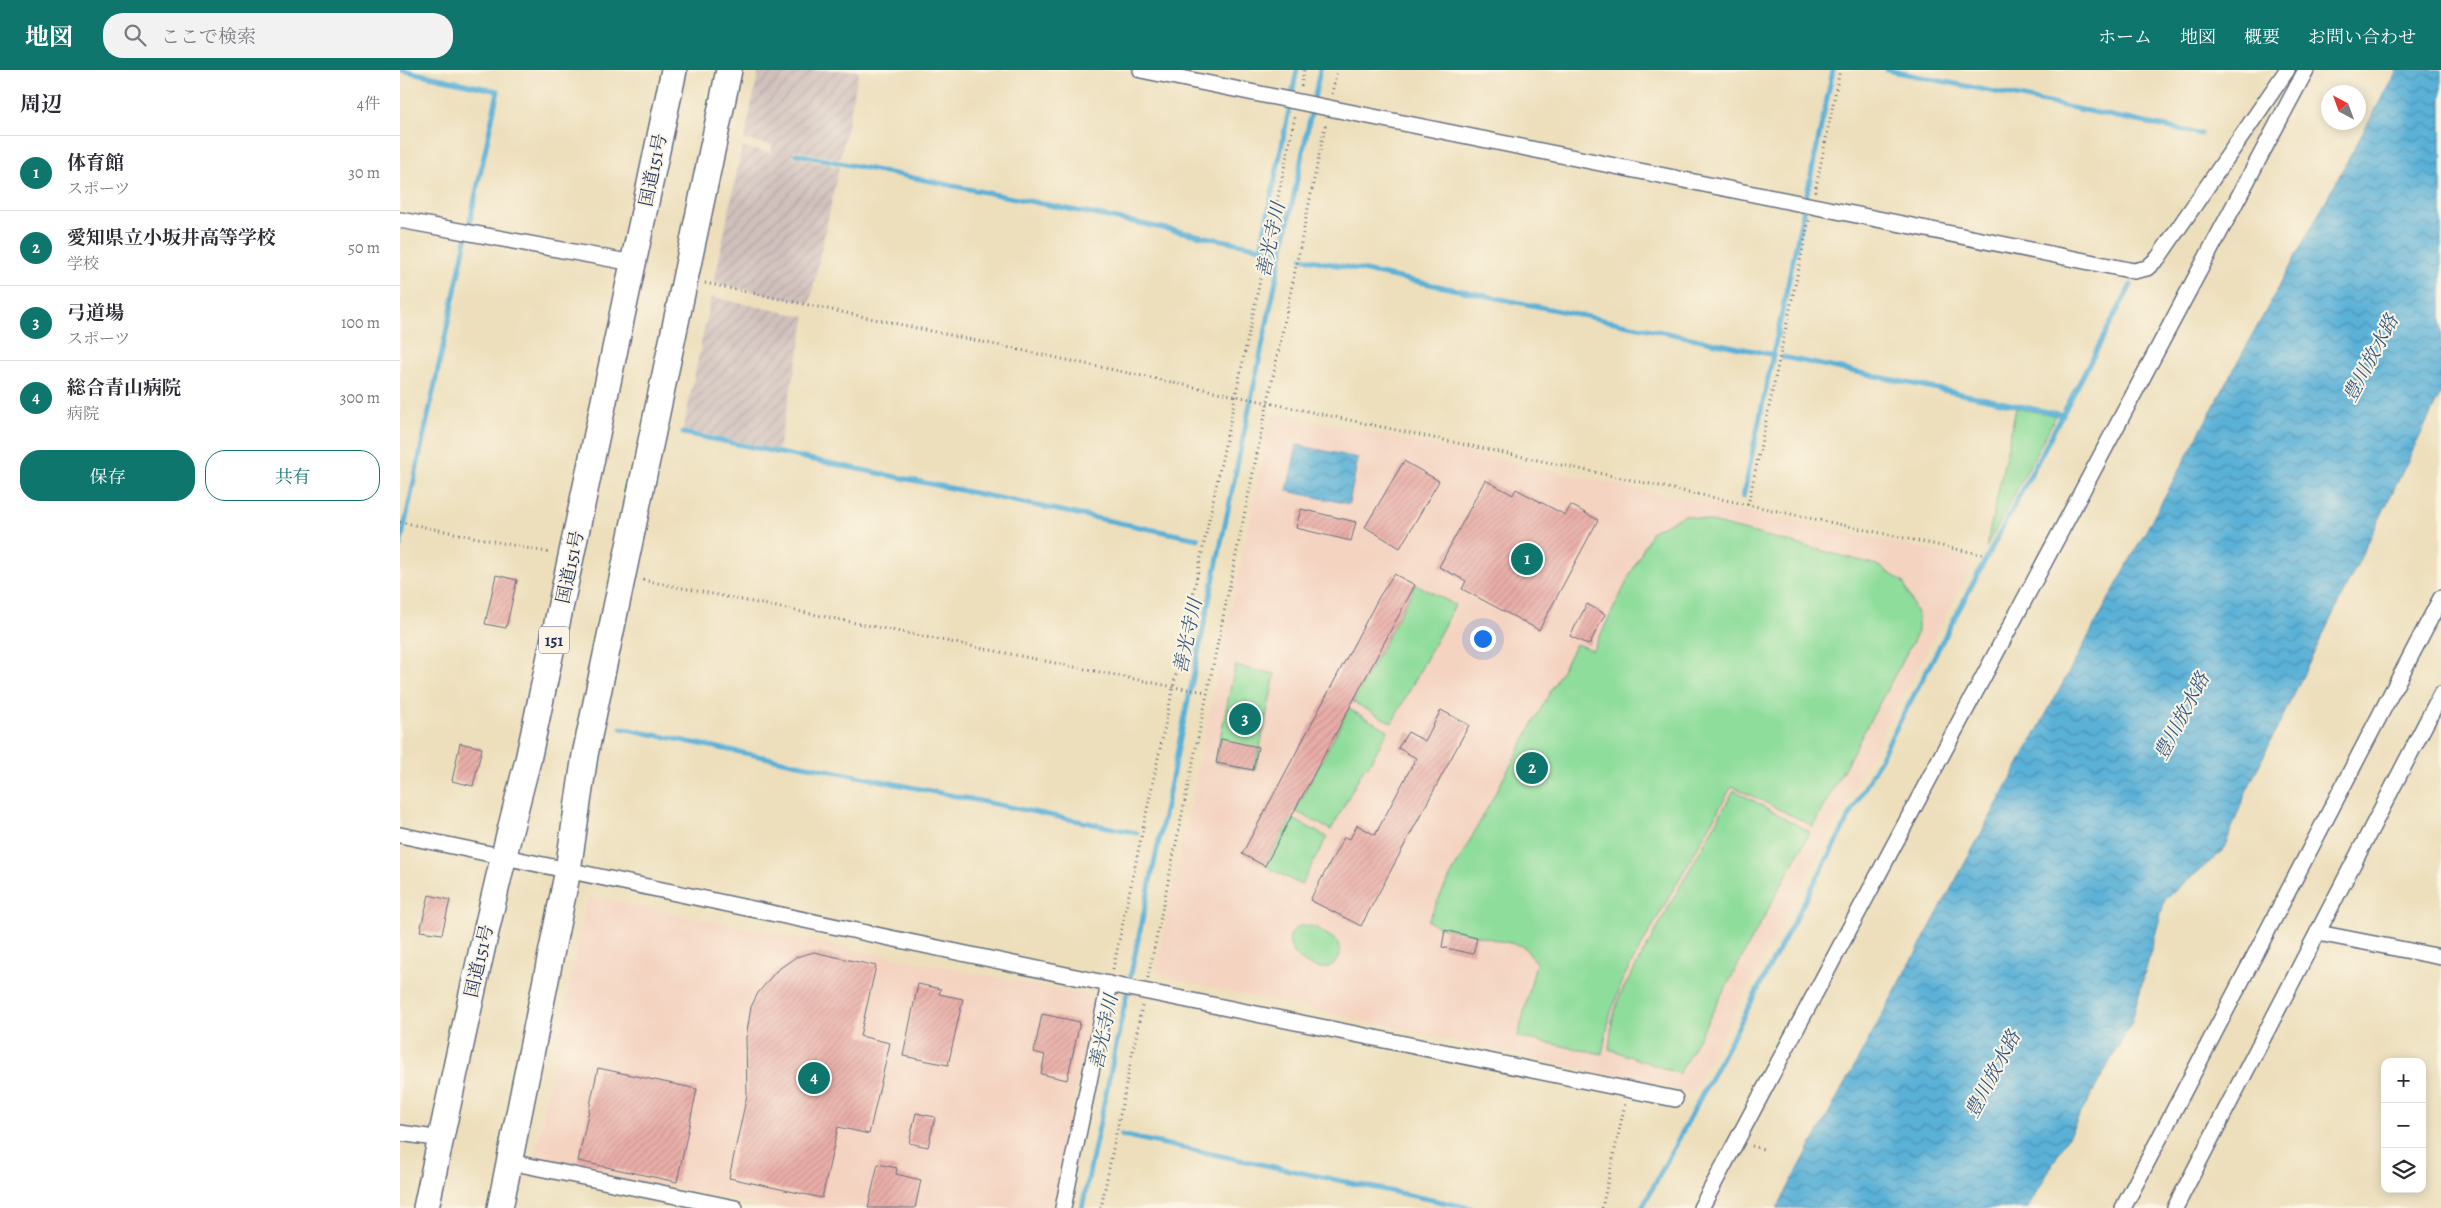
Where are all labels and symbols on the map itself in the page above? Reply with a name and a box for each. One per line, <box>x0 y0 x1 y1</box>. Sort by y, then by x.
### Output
north arrow <box>2321 85 2366 130</box>
street label: 国道151号 <box>634 131 672 209</box>
water label: 善光寺川 <box>1250 198 1292 280</box>
water label: 豊川放水路 <box>2337 309 2406 407</box>
street label: 国道151号 <box>551 528 589 606</box>
pin: 1 <box>1511 540 1543 578</box>
water label: 善光寺川 <box>1167 594 1209 676</box>
road number: 151 <box>539 626 569 654</box>
your location <box>1470 626 1496 652</box>
water label: 豊川放水路 <box>2148 667 2217 765</box>
pin: 3 <box>1229 700 1261 738</box>
pin: 2 <box>1516 749 1548 787</box>
street label: 国道151号 <box>459 922 499 1000</box>
water label: 善光寺川 <box>1083 990 1125 1072</box>
water label: 豊川放水路 <box>1959 1025 2028 1123</box>
pin: 4 <box>798 1059 830 1097</box>

